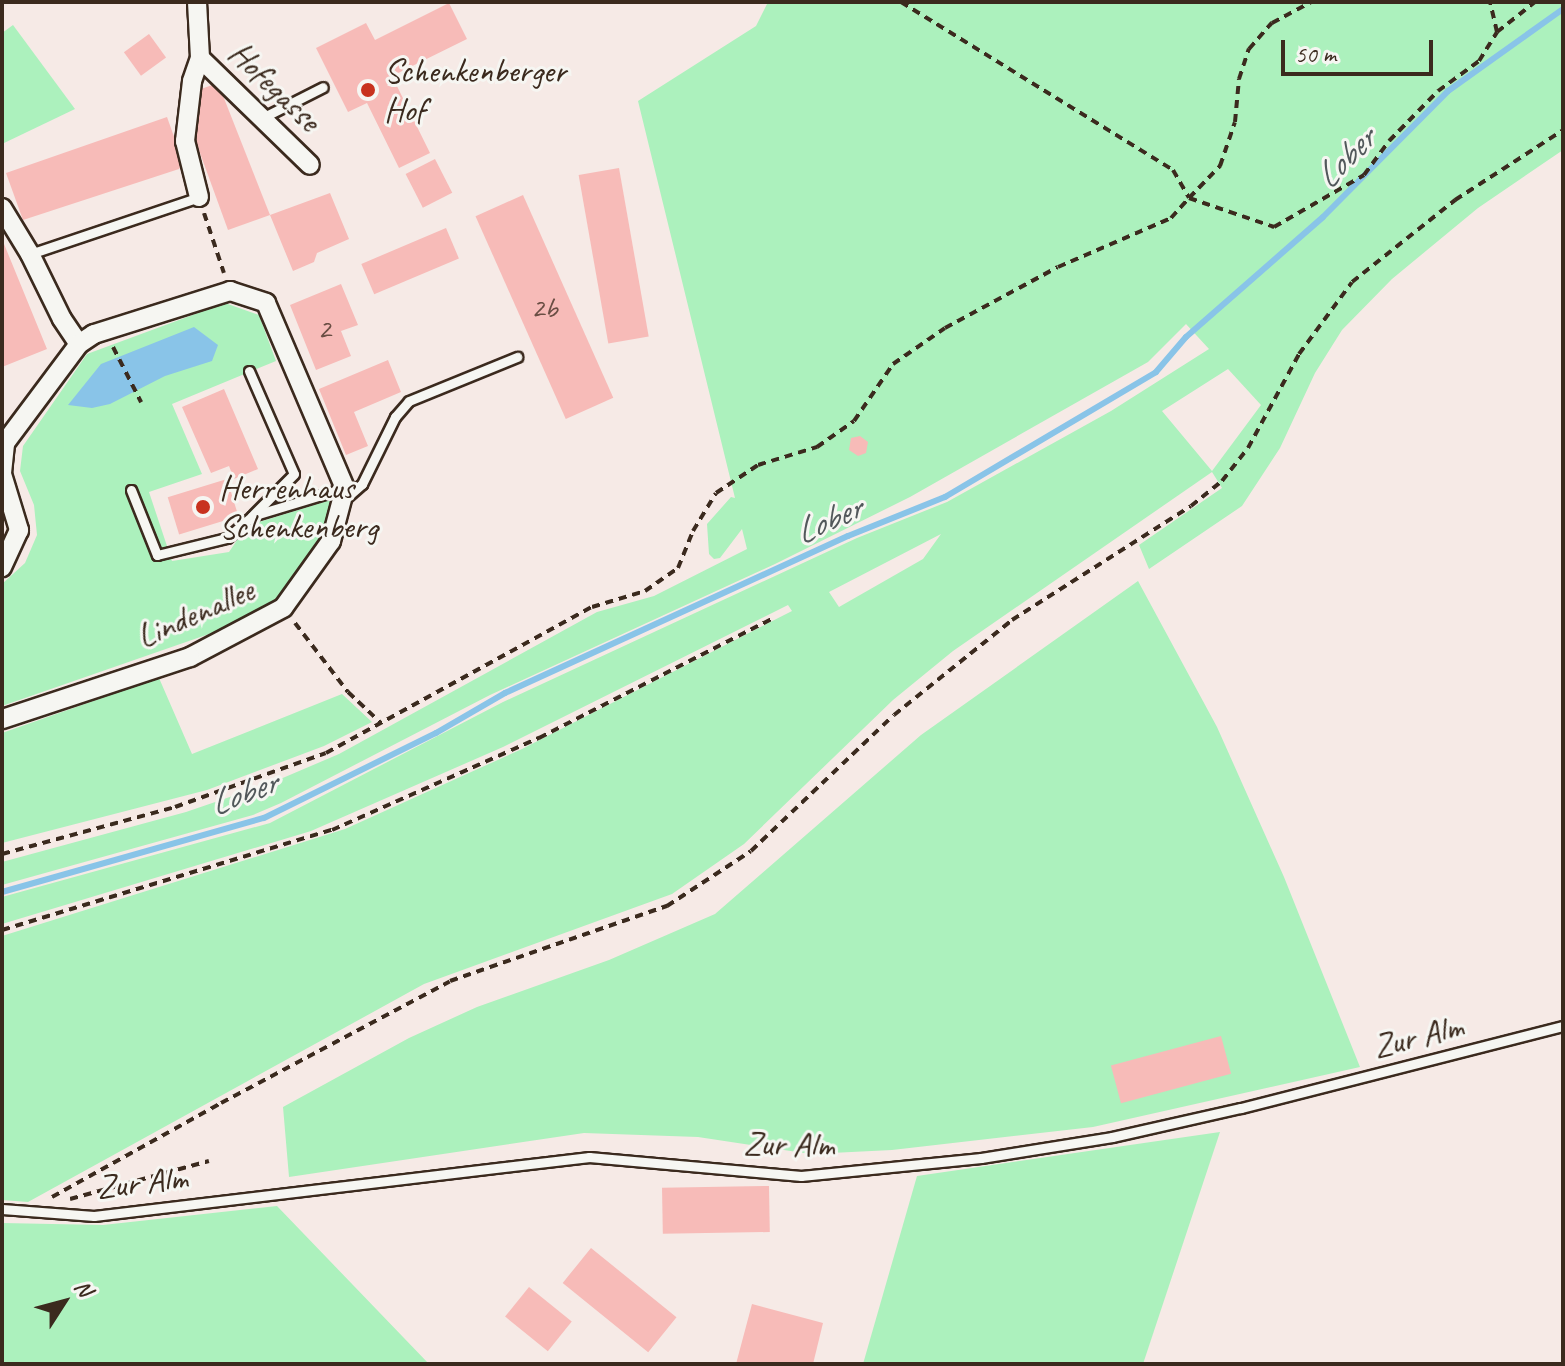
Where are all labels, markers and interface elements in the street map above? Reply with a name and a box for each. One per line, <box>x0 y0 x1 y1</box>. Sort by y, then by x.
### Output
scale bar <box>1285 24 1437 74</box>
street label: Hofegasse <box>220 32 330 140</box>
text: 50 m <box>1295 39 1336 69</box>
place label: Schenkenberger Hof <box>384 50 566 130</box>
marker: Schenkenberger Hof <box>359 81 377 99</box>
water label: Lober <box>1306 119 1384 197</box>
house number: 2b <box>531 289 557 325</box>
house number: 2 <box>317 310 331 346</box>
place label: Herrenhaus Schenkenberg <box>219 467 378 546</box>
water label: Lober <box>788 486 868 554</box>
marker: Herrenhaus Schenkenberg <box>194 498 212 516</box>
street label: Lindenallee <box>130 569 260 657</box>
water label: Lober <box>203 761 283 825</box>
street label: Zur Alm <box>1368 1005 1468 1067</box>
street label: Zur Alm <box>742 1123 836 1165</box>
street label: Zur Alm <box>93 1157 191 1207</box>
north arrow <box>24 1262 104 1342</box>
text: N <box>68 1274 99 1302</box>

